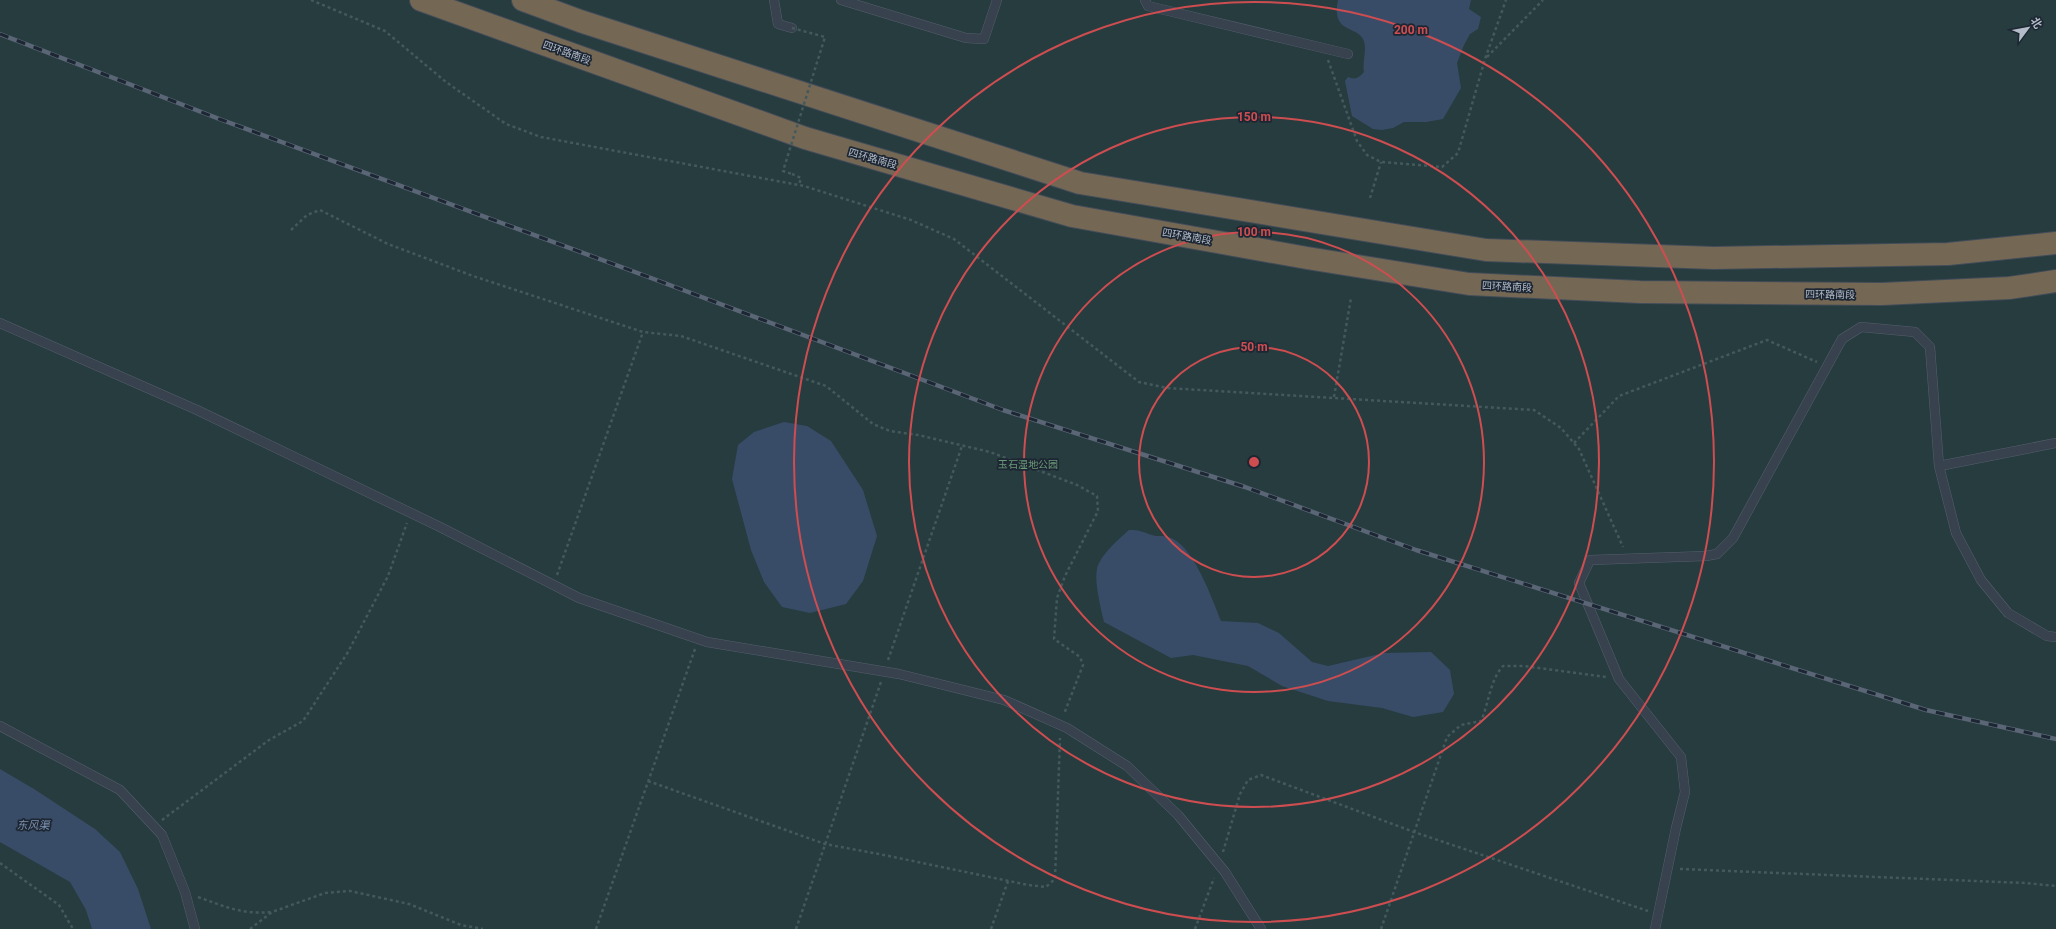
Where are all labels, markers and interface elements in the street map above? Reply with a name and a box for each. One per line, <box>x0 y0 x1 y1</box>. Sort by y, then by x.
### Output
north arrow <box>2008 8 2048 48</box>
text: 北 <box>2028 15 2044 31</box>
text: 200 m <box>1394 23 1428 37</box>
street label: 四环路南段 <box>541 39 592 66</box>
text: 150 m <box>1237 110 1271 124</box>
street label: 四环路南段 <box>847 146 898 171</box>
text: 100 m <box>1237 225 1271 239</box>
street label: 四环路南段 <box>1161 227 1212 246</box>
street label: 四环路南段 <box>1482 280 1532 293</box>
street label: 四环路南段 <box>1805 289 1855 300</box>
text: 50 m <box>1240 340 1268 354</box>
centre of rings <box>1247 455 1261 469</box>
park label: 玉石湿地公园 <box>998 459 1058 470</box>
water label: 东风渠 <box>17 819 51 832</box>

